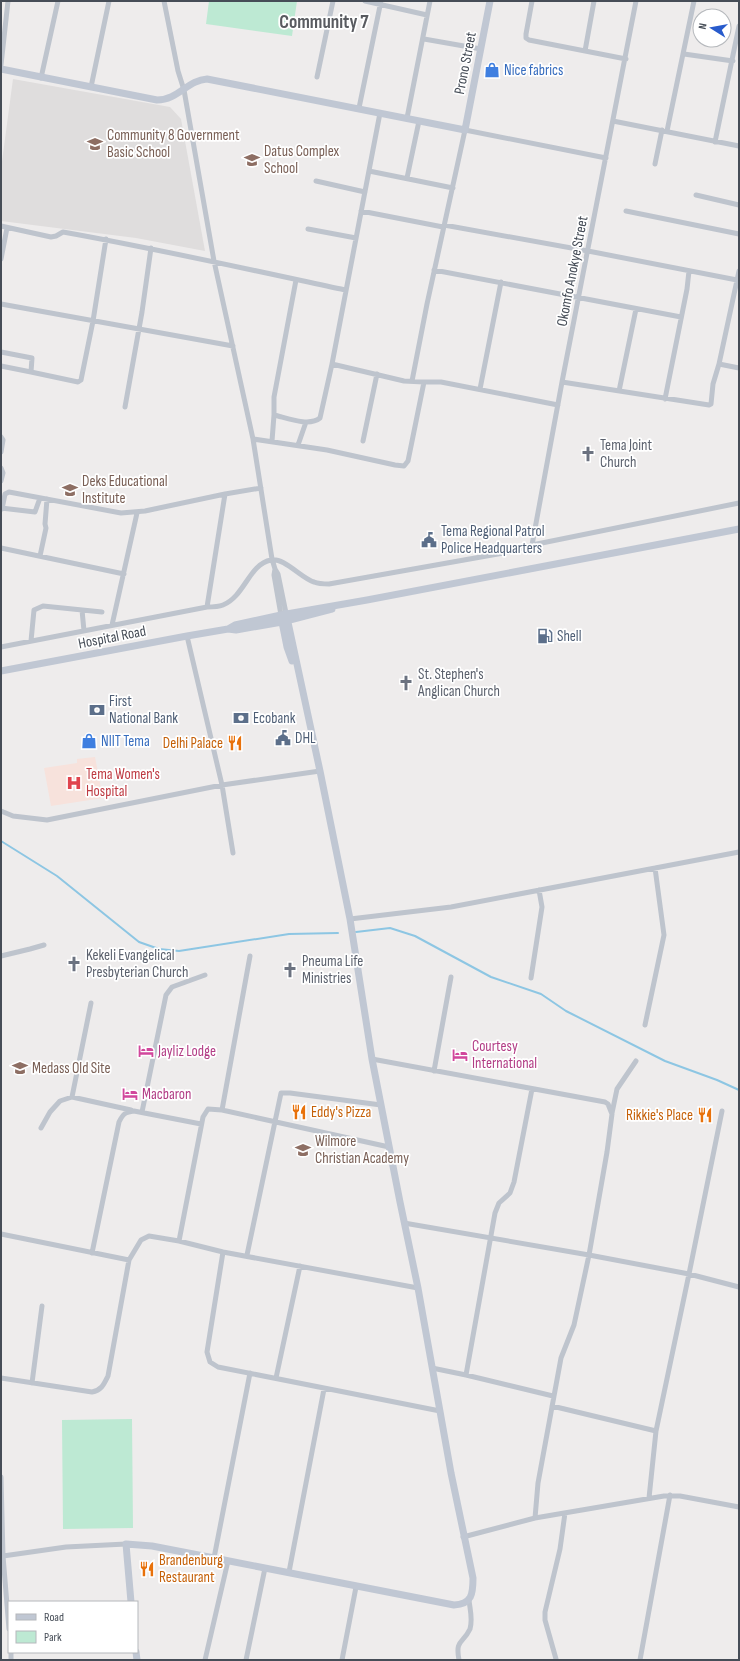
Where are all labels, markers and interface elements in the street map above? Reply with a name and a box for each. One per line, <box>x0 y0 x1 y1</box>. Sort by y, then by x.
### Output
north arrow <box>692 8 732 48</box>
district label: Community 7 <box>279 11 369 34</box>
text: N <box>696 22 710 30</box>
street label: Prono Street <box>450 30 481 96</box>
shop icon: Nice fabrics <box>483 61 501 79</box>
place label: Nice fabrics <box>504 61 563 80</box>
place label: Community 8 Government Basic School <box>107 126 240 162</box>
school or university icon: Community 8 Government Basic School <box>86 135 104 153</box>
place label: Datus Complex School <box>264 142 340 178</box>
school or university icon: Datus Complex School <box>243 151 261 169</box>
street label: Okomfo Anokye Street <box>552 214 593 328</box>
place label: Tema Joint Church <box>600 436 653 472</box>
church icon: Tema Joint Church <box>579 445 597 463</box>
place label: Deks Educational Institute <box>82 472 167 508</box>
school or university icon: Deks Educational Institute <box>61 481 79 499</box>
place label: Tema Regional Patrol Police Headquarters <box>441 522 545 558</box>
public building icon: Tema Regional Patrol Police Headquarters <box>420 531 438 549</box>
street label: Hospital Road <box>77 622 148 653</box>
fuel station icon: Shell <box>536 627 554 645</box>
place label: Shell <box>557 627 581 646</box>
place label: St. Stephen's Anglican Church <box>417 665 500 701</box>
church icon: St. Stephen's Anglican Church <box>397 674 415 692</box>
place label: First National Bank <box>109 692 178 728</box>
bank icon: First National Bank <box>88 701 106 719</box>
bank icon: Ecobank <box>232 709 250 727</box>
place label: Ecobank <box>253 709 296 728</box>
public building icon: DHL <box>274 729 292 747</box>
place label: DHL <box>295 729 316 748</box>
shop icon: NIIT Tema <box>80 732 98 750</box>
place label: NIIT Tema <box>101 732 150 751</box>
place label: Delhi Palace <box>163 734 223 753</box>
restaurant icon: Delhi Palace <box>226 734 244 752</box>
place label: Tema Women's Hospital <box>86 765 160 801</box>
hospital icon: Tema Women's Hospital <box>65 774 83 792</box>
place label: Kekeli Evangelical Presbyterian Church <box>86 946 188 982</box>
place label: Pneuma Life Ministries <box>302 952 363 988</box>
church icon: Kekeli Evangelical Presbyterian Church <box>65 955 83 973</box>
church icon: Pneuma Life Ministries <box>281 961 299 979</box>
place label: Courtesy International <box>472 1037 537 1073</box>
hotel icon: Jayliz Lodge <box>137 1042 155 1060</box>
place label: Jayliz Lodge <box>157 1042 216 1061</box>
hotel icon: Courtesy International <box>451 1046 469 1064</box>
school or university icon: Medass Old Site <box>11 1059 29 1077</box>
place label: Medass Old Site <box>32 1059 110 1078</box>
hotel icon: Macbaron <box>121 1085 139 1103</box>
place label: Macbaron <box>142 1085 191 1104</box>
restaurant icon: Eddy's Pizza <box>290 1103 308 1121</box>
place label: Eddy's Pizza <box>311 1103 371 1122</box>
place label: Rikkie's Place <box>626 1106 693 1125</box>
restaurant icon: Rikkie's Place <box>696 1106 714 1124</box>
place label: Wilmore Christian Academy <box>315 1132 409 1168</box>
school or university icon: Wilmore Christian Academy <box>294 1141 312 1159</box>
place label: Brandenburg Restaurant <box>159 1551 223 1587</box>
restaurant icon: Brandenburg Restaurant <box>138 1560 156 1578</box>
legend <box>8 1601 138 1653</box>
text: Road <box>44 1610 64 1625</box>
text: Park <box>44 1630 62 1645</box>

